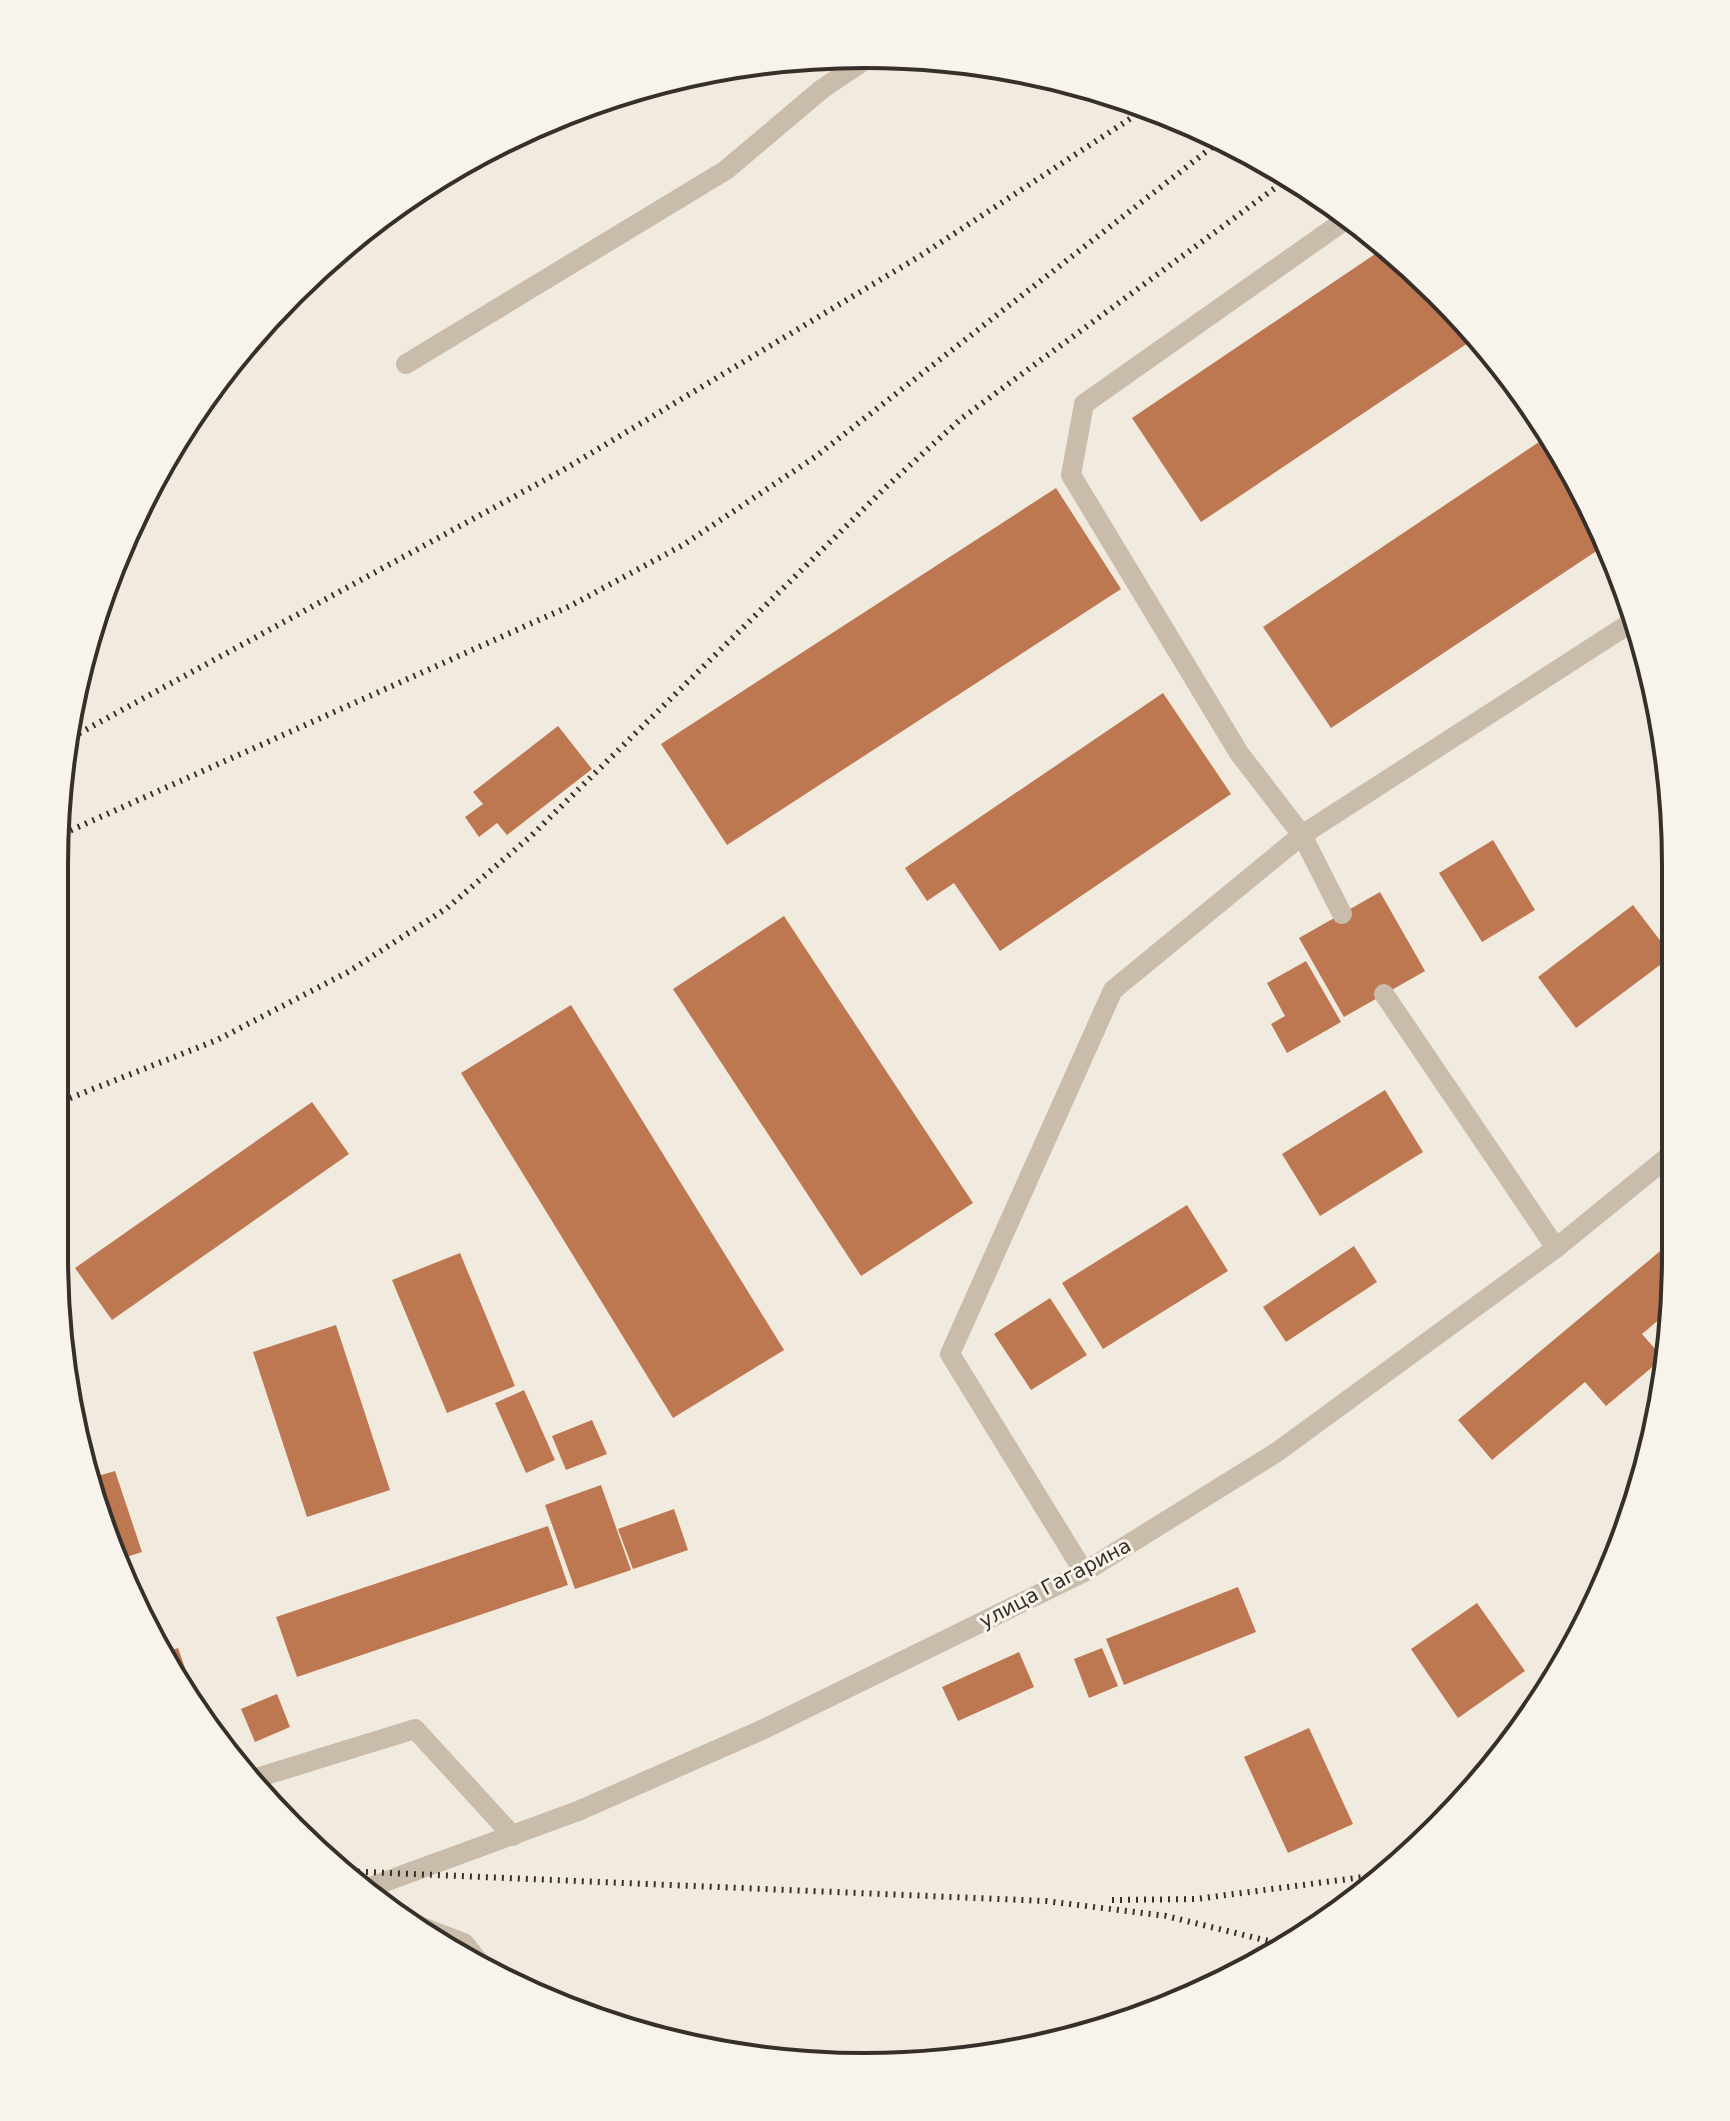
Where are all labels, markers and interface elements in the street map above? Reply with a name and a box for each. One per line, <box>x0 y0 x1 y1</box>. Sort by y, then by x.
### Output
street label: улица Гагарина <box>975 1533 1135 1633</box>

